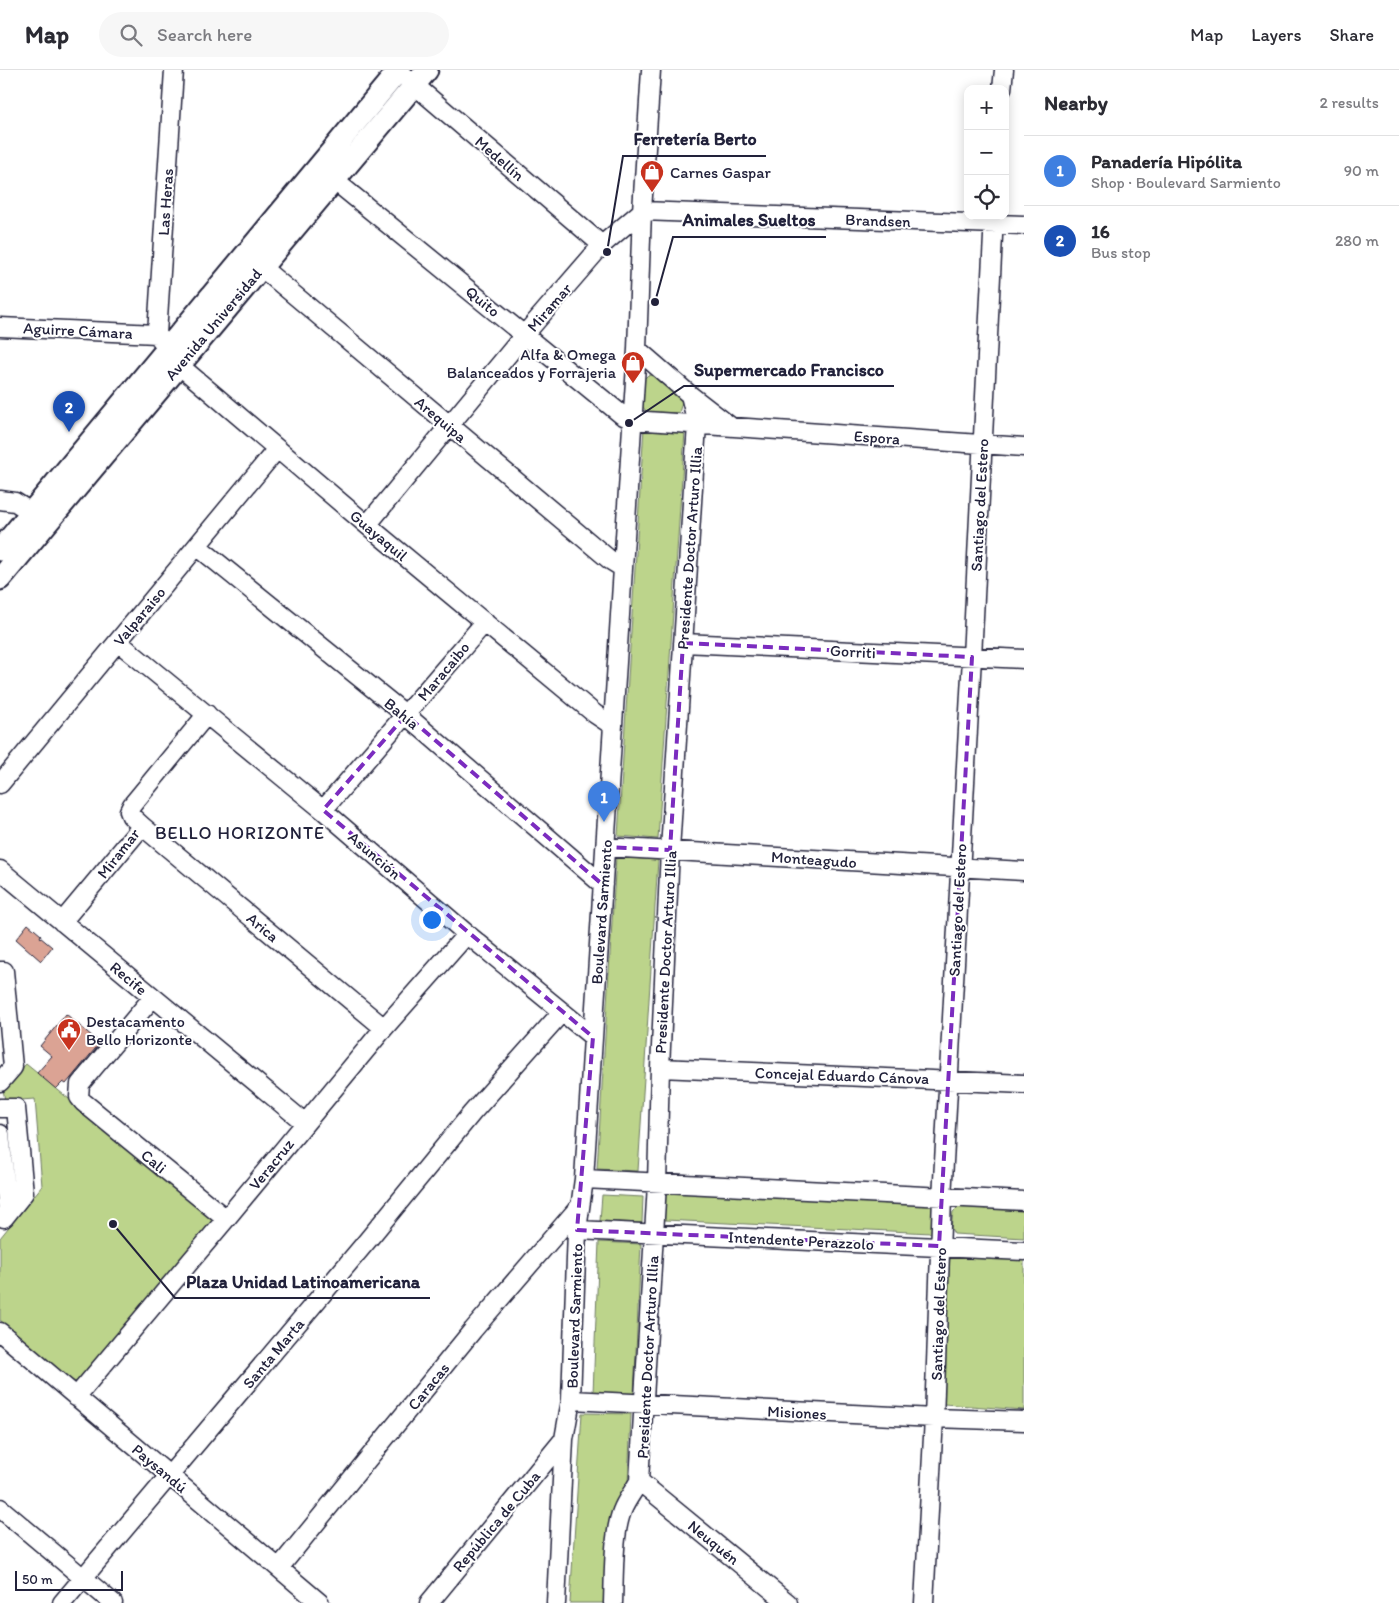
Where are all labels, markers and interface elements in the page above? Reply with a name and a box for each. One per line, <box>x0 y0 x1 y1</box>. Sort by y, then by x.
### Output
search box <box>99 12 449 57</box>
text: Map <box>25 20 69 49</box>
icon: search <box>117 21 145 49</box>
text: Search here <box>157 23 252 46</box>
text: Map <box>1190 24 1223 46</box>
text: Layers <box>1251 24 1301 46</box>
text: Share <box>1329 24 1374 46</box>
map controls <box>964 85 1009 220</box>
button: + <box>964 85 1009 130</box>
text: Nearby <box>1044 90 1108 115</box>
text: 2 results <box>1319 93 1379 112</box>
callout: Ferretería Berto <box>623 123 766 156</box>
text: Ferretería Berto <box>633 128 757 150</box>
button: − <box>964 130 1009 175</box>
street label: Medellín <box>471 132 528 185</box>
text: Panadería Hipólita <box>1091 150 1242 173</box>
shop icon: Carnes Gaspar <box>639 159 665 193</box>
text: 1 <box>1056 161 1064 180</box>
text: 90 m <box>1344 161 1379 180</box>
place label: Carnes Gaspar <box>670 163 772 182</box>
street label: Las Heras <box>154 168 177 236</box>
text: Shop · Boulevard Sarmiento <box>1091 173 1281 192</box>
button: locate <box>964 175 1009 220</box>
callout: Animales Sueltos <box>673 204 826 237</box>
text: Animales Sueltos <box>681 209 816 231</box>
street label: Brandsen <box>845 210 912 231</box>
text: 16 <box>1091 220 1110 243</box>
text: 2 <box>1056 231 1064 250</box>
text: 280 m <box>1335 231 1379 250</box>
text: Bus stop <box>1091 243 1151 262</box>
street label: Avenida Universidad <box>161 264 266 384</box>
street label: Miramar <box>523 279 576 336</box>
street label: Quito <box>462 282 504 321</box>
street label: Aguirre Cámara <box>23 318 133 343</box>
place label: Alfa & Omega Balanceados y Forrajeria <box>447 345 617 382</box>
shop icon: Alfa & Omega Balanceados y Forrajeria <box>620 350 646 384</box>
callout: Supermercado Francisco <box>684 353 894 386</box>
text: Supermercado Francisco <box>694 359 884 381</box>
pin: 2 <box>53 391 85 432</box>
street label: Arequipa <box>411 392 471 447</box>
street label: Espora <box>853 426 901 449</box>
street label: Santiago del Estero <box>967 438 992 572</box>
street label: Presidente Doctor Arturo Illia <box>673 445 706 650</box>
street label: Guayaquil <box>346 506 412 565</box>
street label: Valparaiso <box>109 583 170 650</box>
street label: Maracaibo <box>413 638 474 705</box>
street label: Gorriti <box>830 641 876 662</box>
street label: Bahía <box>381 693 423 733</box>
pin: 1 <box>588 781 620 822</box>
district label: BELLO HORIZONTE <box>155 822 325 844</box>
street label: Miramar <box>93 824 144 882</box>
street label: Asunción <box>344 827 405 883</box>
street label: Boulevard Sarmiento <box>587 839 616 985</box>
street label: Santiago del Estero <box>945 843 970 977</box>
street label: Monteagudo <box>771 847 857 872</box>
street label: Presidente Doctor Arturo Illia <box>651 849 680 1054</box>
your location <box>419 907 445 933</box>
street label: Arica <box>243 909 283 946</box>
street label: Recife <box>106 957 151 1000</box>
place label: Destacamento Bello Horizonte <box>86 1012 192 1049</box>
public building icon: Destacamento Bello Horizonte <box>56 1017 82 1051</box>
street label: Concejal Eduardo Cánova <box>754 1063 930 1088</box>
street label: Veracruz <box>245 1134 298 1194</box>
street label: Cali <box>137 1145 170 1177</box>
street label: Intendente Perazzolo <box>728 1227 874 1254</box>
street label: Boulevard Sarmiento <box>562 1243 587 1389</box>
street label: Santiago del Estero <box>927 1247 950 1381</box>
street label: Presidente Doctor Arturo Illia <box>633 1254 662 1459</box>
callout: Plaza Unidad Latinoamericana <box>175 1265 430 1298</box>
text: Plaza Unidad Latinoamericana <box>186 1271 421 1293</box>
street label: Santa Marta <box>239 1314 309 1392</box>
street label: Caracas <box>403 1359 453 1414</box>
street label: Misiones <box>767 1401 827 1424</box>
street label: Paysandú <box>128 1440 191 1497</box>
street label: República de Cuba <box>448 1466 545 1576</box>
street label: Neuquén <box>684 1516 744 1569</box>
scale bar <box>15 1568 122 1591</box>
text: 50 m <box>22 1571 53 1588</box>

